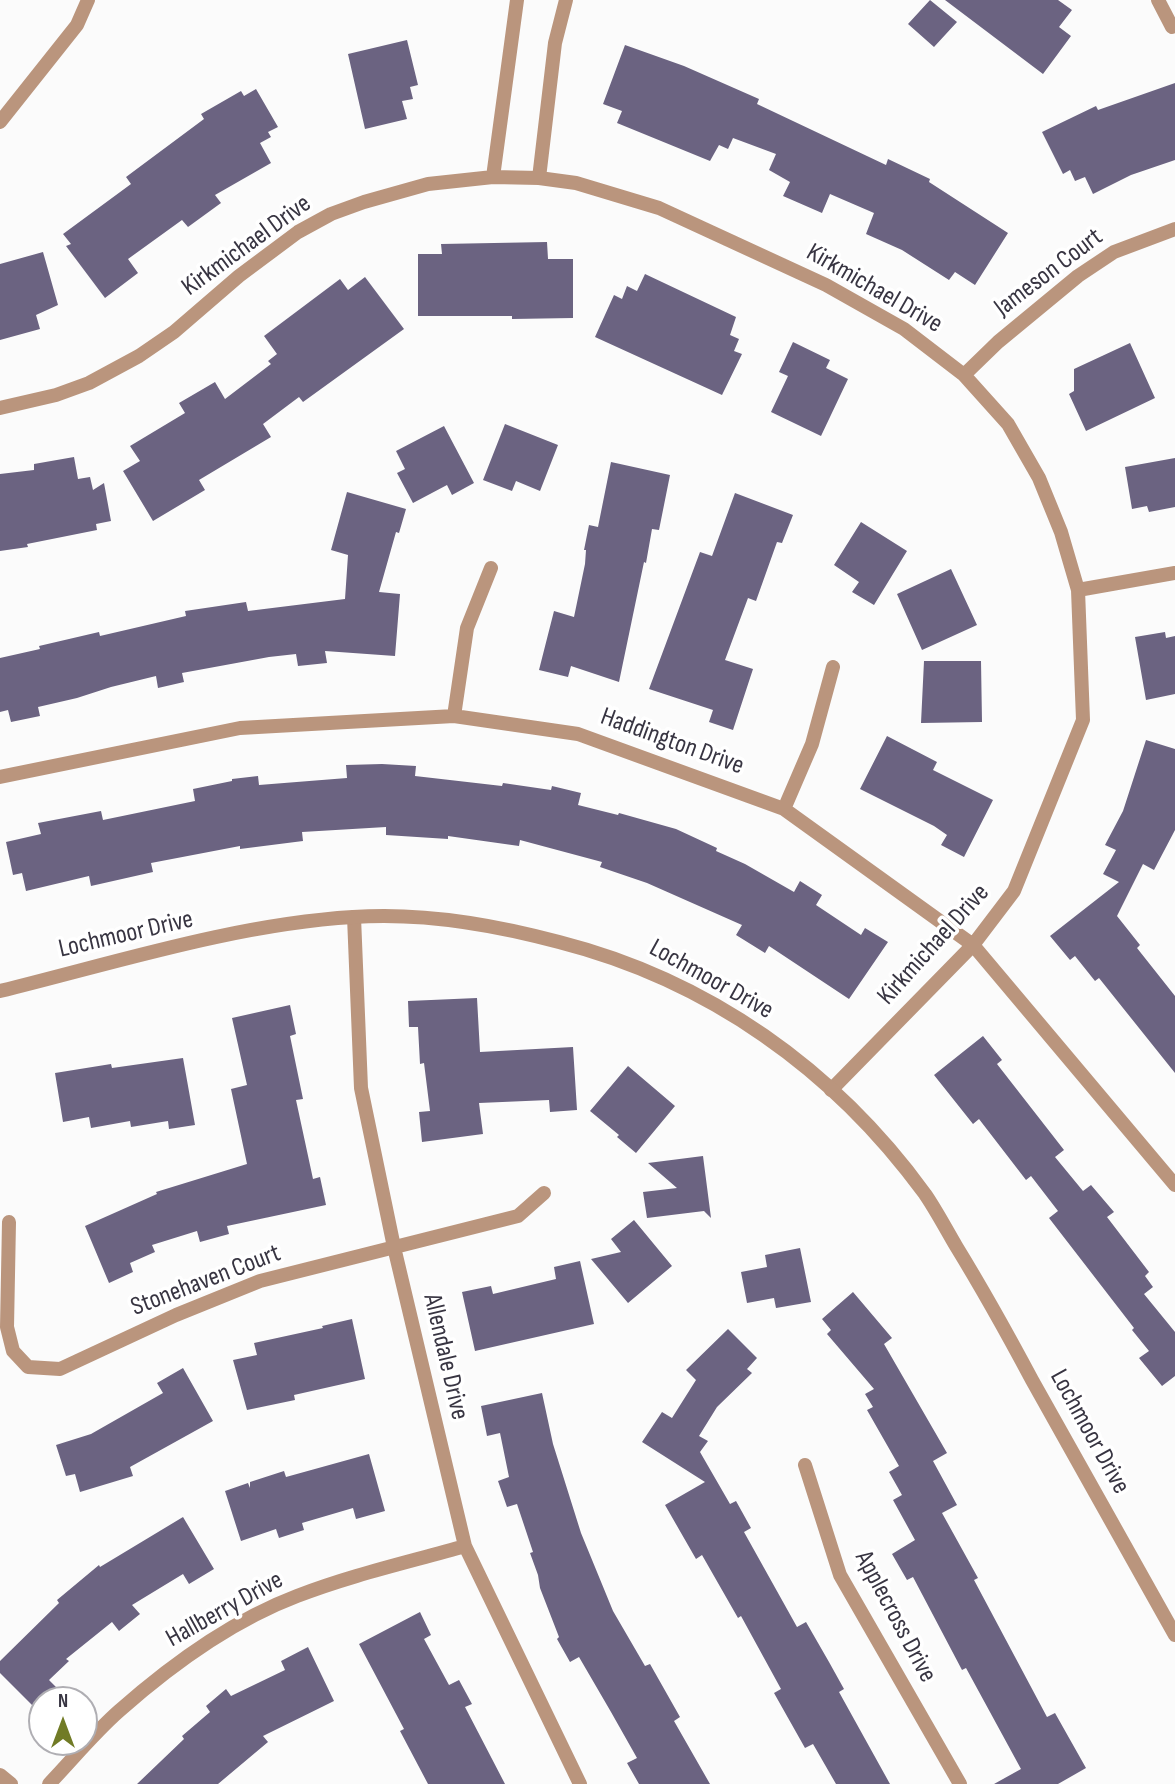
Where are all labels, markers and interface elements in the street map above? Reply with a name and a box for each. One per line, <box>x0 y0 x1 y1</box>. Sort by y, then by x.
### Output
street label: Kirkmichael Drive <box>176 189 318 303</box>
street label: Jameson Court <box>989 222 1109 324</box>
street label: Kirkmichael Drive <box>800 238 948 340</box>
street label: Haddington Drive <box>596 702 748 782</box>
street label: Kirkmichael Drive <box>872 878 996 1012</box>
street label: Lochmoor Drive <box>56 904 196 966</box>
street label: Lochmoor Drive <box>644 933 778 1027</box>
street label: Stonehaven Court <box>127 1238 285 1324</box>
street label: Allendale Drive <box>415 1291 475 1423</box>
street label: Lochmoor Drive <box>1042 1365 1136 1499</box>
street label: Applecross Drive <box>847 1546 943 1688</box>
street label: Hallberry Drive <box>161 1565 289 1655</box>
north arrow <box>28 1686 98 1756</box>
text: N <box>58 1690 68 1713</box>

